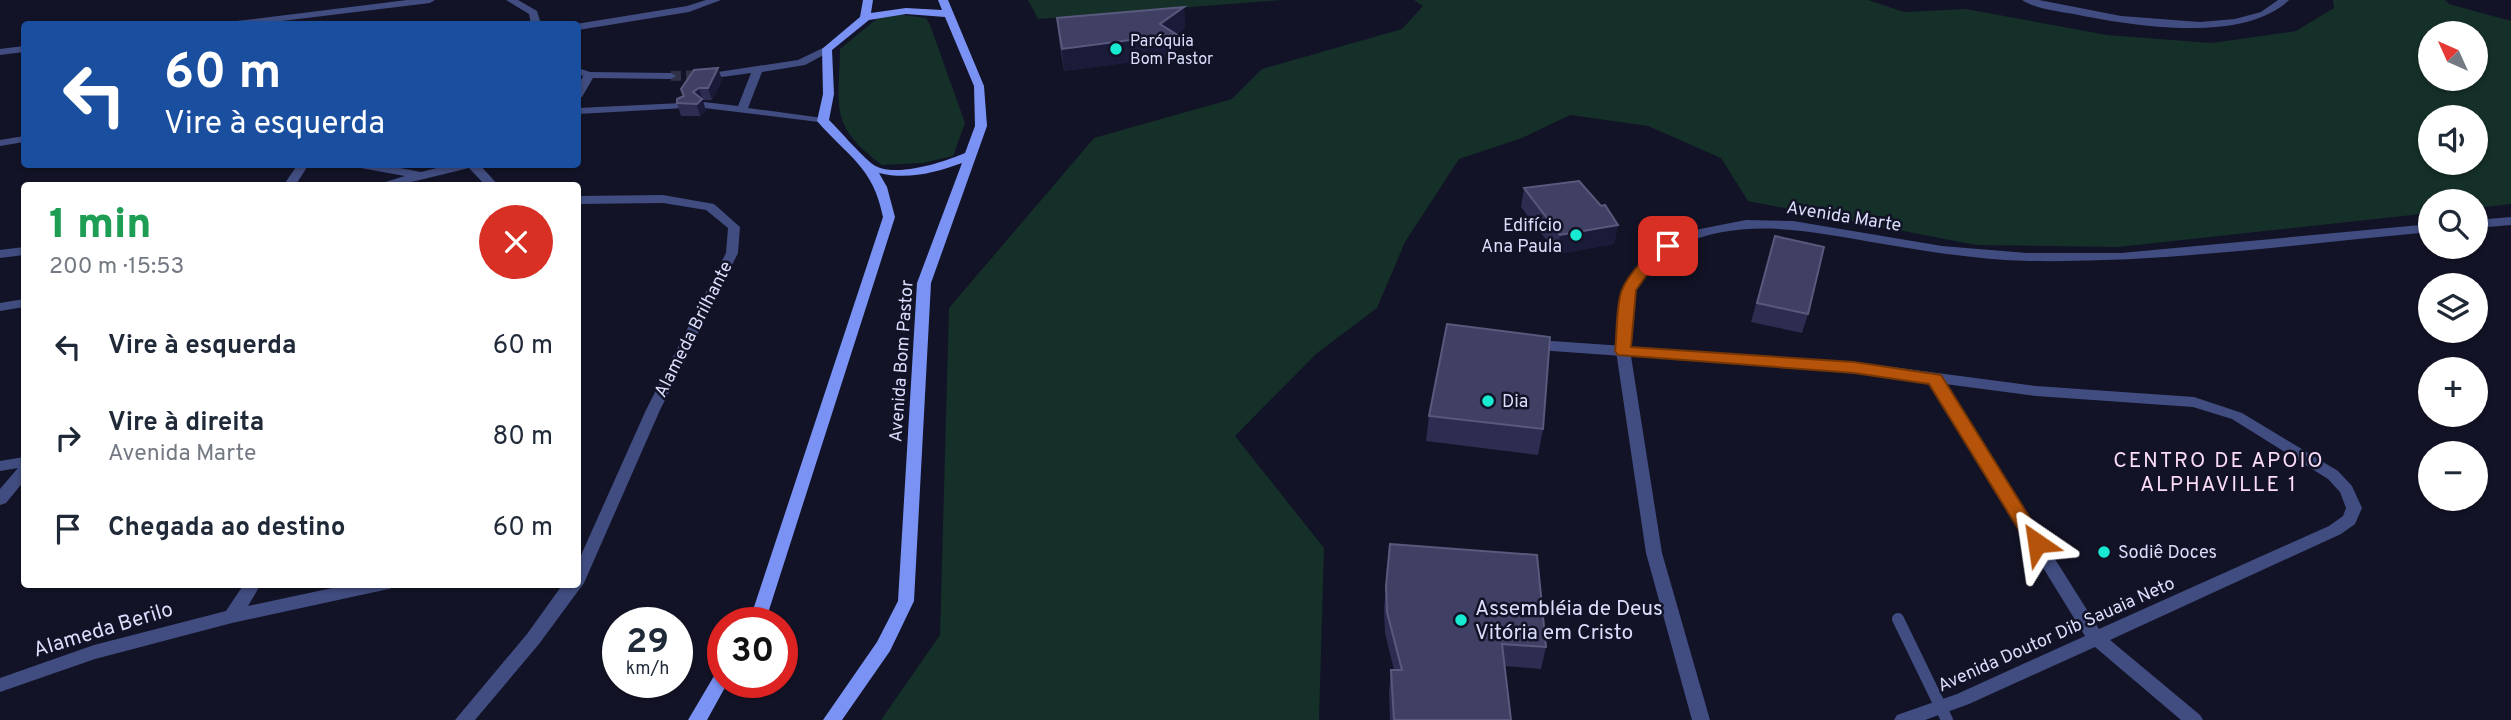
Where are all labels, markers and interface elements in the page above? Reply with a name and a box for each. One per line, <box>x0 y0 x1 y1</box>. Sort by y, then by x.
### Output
north arrow <box>2418 21 2488 91</box>
map controls <box>2418 21 2488 511</box>
place label: Paróquia Bom Pastor <box>1130 32 1213 70</box>
marker: Paróquia Bom Pastor <box>1108 41 1124 57</box>
text: 60 m <box>164 44 282 106</box>
icon: left <box>49 49 140 140</box>
text: Vire à esquerda <box>164 105 385 145</box>
button: sound <box>2418 105 2488 175</box>
button: search <box>2418 189 2488 259</box>
street label: Avenida Marte <box>1785 197 1903 238</box>
text: 1 min <box>49 200 152 253</box>
button: close <box>479 205 553 279</box>
place label: Edifício Ana Paula <box>1481 215 1562 259</box>
pin <box>1638 216 1698 276</box>
marker: Edifício Ana Paula <box>1568 227 1584 243</box>
icon: arrive <box>1649 227 1687 265</box>
text: 200 m · 15:53 <box>49 253 184 282</box>
street label: Alameda Brilhante <box>650 258 739 402</box>
button: layers <box>2418 273 2488 343</box>
street label: Avenida Bom Pastor <box>885 279 920 443</box>
icon: left <box>49 328 87 366</box>
text: Vire à esquerda <box>108 330 296 363</box>
text: 60 m <box>493 330 553 363</box>
button: + <box>2418 357 2488 427</box>
place label: Dia <box>1502 391 1528 414</box>
marker: Dia <box>1480 393 1496 409</box>
text: Vire à direita <box>108 407 264 440</box>
icon: right <box>49 419 87 457</box>
text: 80 m <box>493 421 553 454</box>
text: Avenida Marte <box>108 440 256 469</box>
button: − <box>2418 441 2488 511</box>
district label: CENTRO DE APOIO ALPHAVILLE 1 <box>2113 448 2325 499</box>
position arrow <box>2000 506 2074 580</box>
icon: arrive <box>49 510 87 548</box>
text: Chegada ao destino <box>108 512 345 545</box>
text: 60 m <box>493 512 553 545</box>
place label: Sodiê Doces <box>2118 542 2217 565</box>
marker: Sodiê Doces <box>2096 544 2112 560</box>
street label: Avenida Doutor Dib Sauaia Neto <box>1934 573 2179 698</box>
street label: Alameda Berilo <box>30 596 177 665</box>
place label: Assembléia de Deus Vitória em Cristo <box>1475 596 1663 647</box>
speed limit sign: 30 <box>707 607 798 698</box>
marker: Assembléia de Deus Vitória em Cristo <box>1453 612 1469 628</box>
text: 29 <box>626 621 669 665</box>
text: km/h <box>626 658 669 681</box>

